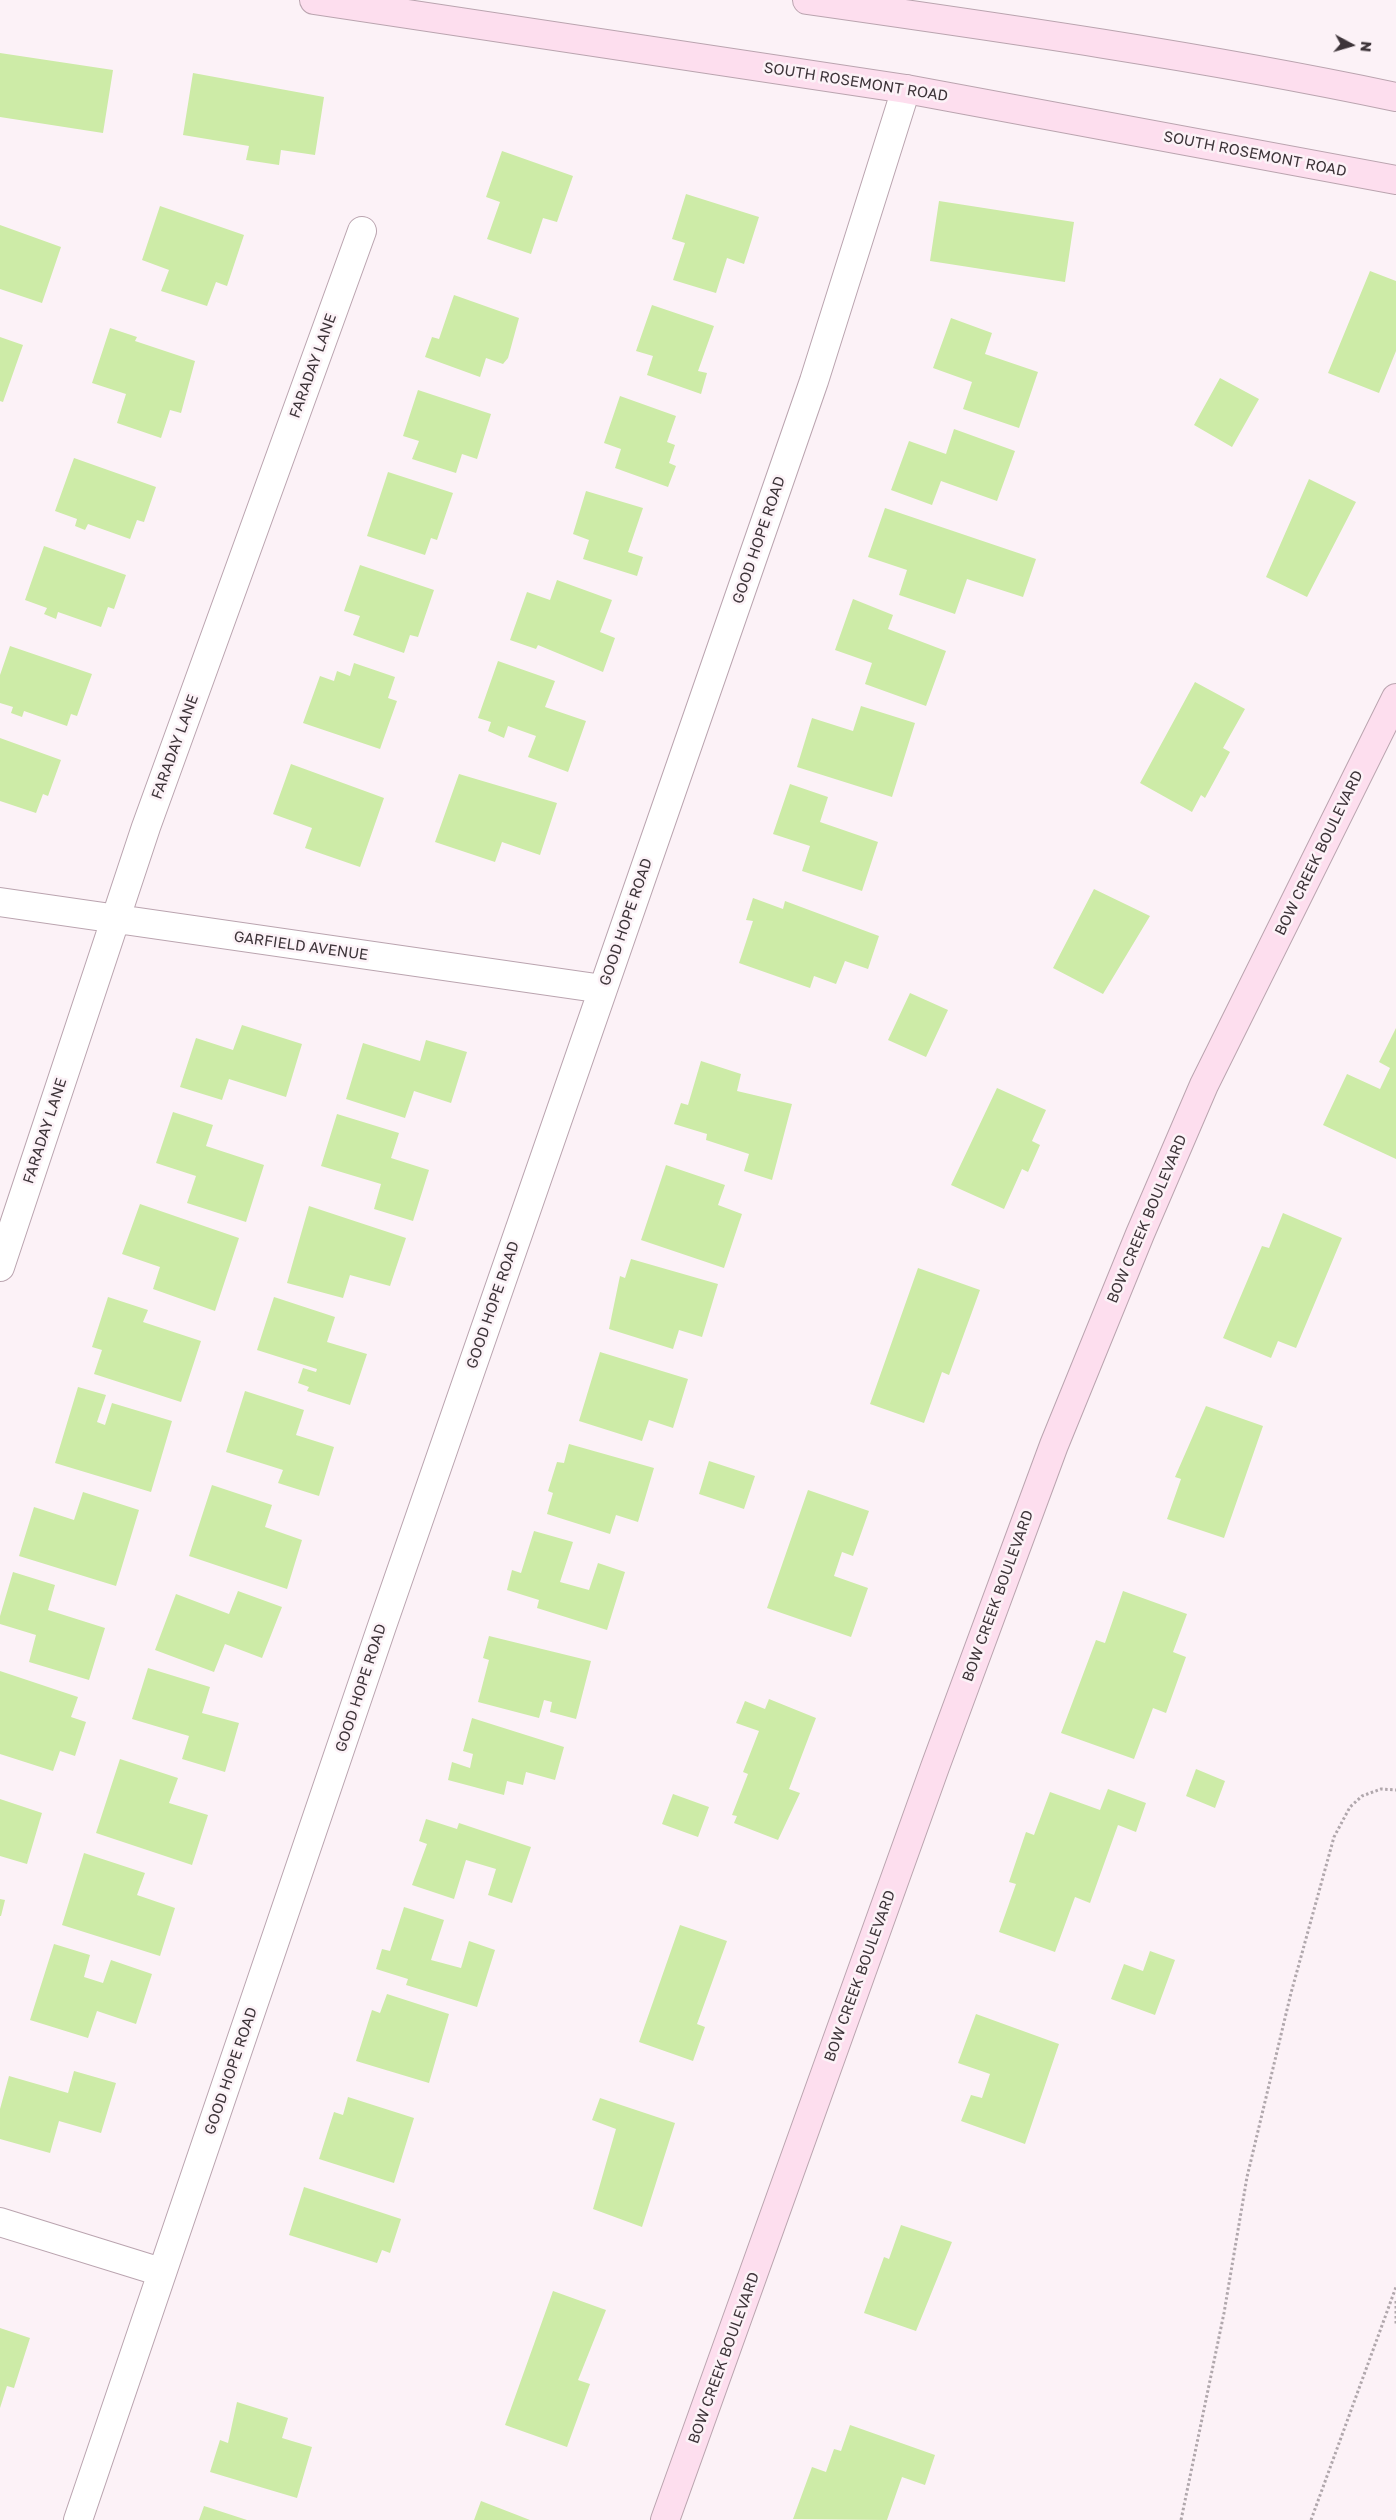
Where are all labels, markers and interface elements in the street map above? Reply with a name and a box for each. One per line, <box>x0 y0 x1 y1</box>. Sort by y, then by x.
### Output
north arrow <box>1326 20 1376 70</box>
text: N <box>1357 40 1375 53</box>
street label: SOUTH ROSEMONT ROAD <box>763 59 949 105</box>
street label: SOUTH ROSEMONT ROAD <box>1162 127 1348 181</box>
street label: FARADAY LANE <box>286 311 340 421</box>
street label: GOOD HOPE ROAD <box>729 474 789 606</box>
street label: FARADAY LANE <box>148 692 202 802</box>
street label: BOW CREEK BOULEVARD <box>1271 768 1367 938</box>
street label: GOOD HOPE ROAD <box>596 856 656 988</box>
street label: GARFIELD AVENUE <box>233 928 369 964</box>
street label: FARADAY LANE <box>19 1076 71 1186</box>
street label: BOW CREEK BOULEVARD <box>1103 1132 1191 1306</box>
street label: GOOD HOPE ROAD <box>463 1239 523 1371</box>
street label: BOW CREEK BOULEVARD <box>959 1508 1037 1684</box>
street label: GOOD HOPE ROAD <box>332 1622 390 1754</box>
street label: BOW CREEK BOULEVARD <box>821 1888 899 2064</box>
street label: GOOD HOPE ROAD <box>201 2005 261 2137</box>
street label: BOW CREEK BOULEVARD <box>685 2270 763 2446</box>

